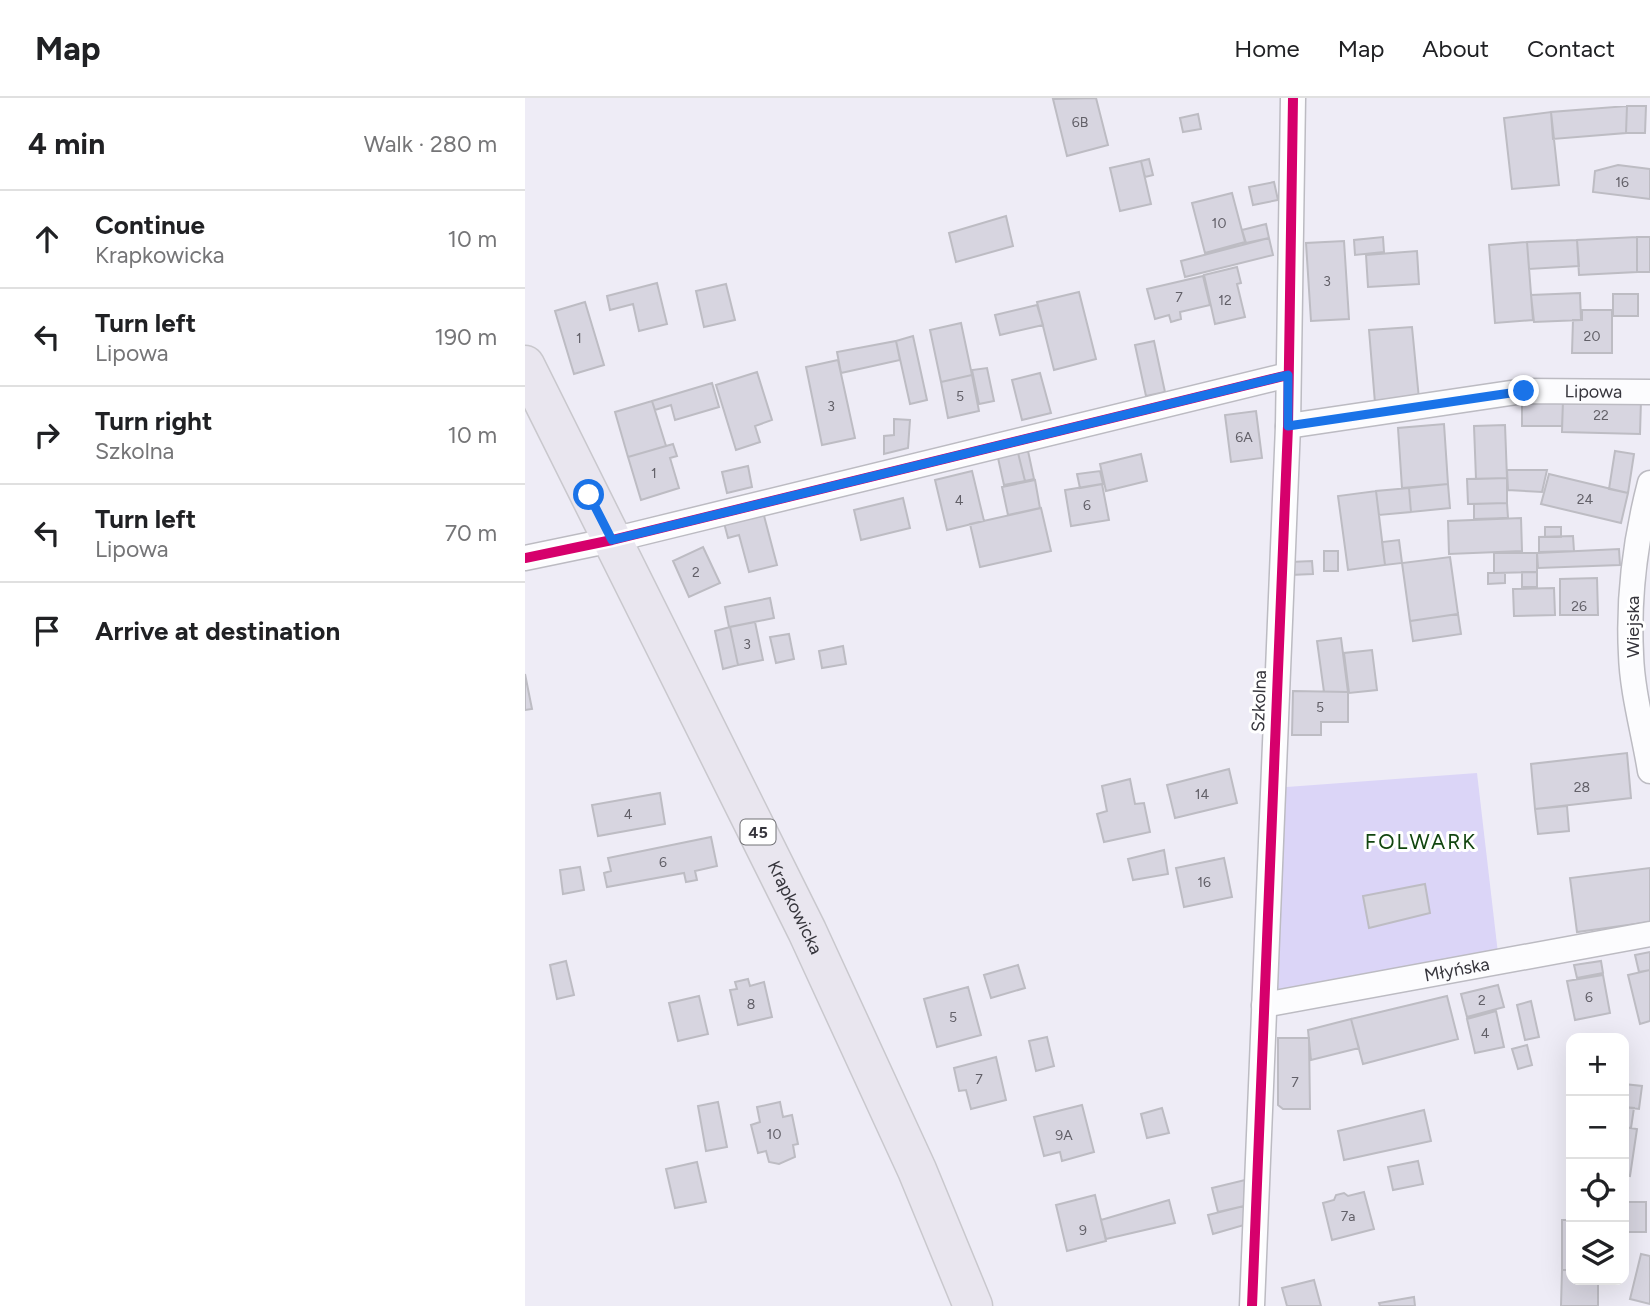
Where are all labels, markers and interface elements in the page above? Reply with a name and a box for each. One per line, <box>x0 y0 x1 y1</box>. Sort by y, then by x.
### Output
text: Map <box>35 29 101 68</box>
text: Home <box>1234 34 1300 63</box>
text: Map <box>1338 34 1384 63</box>
text: About <box>1422 34 1489 63</box>
text: Contact <box>1527 34 1615 63</box>
house number: 6B <box>1072 114 1088 131</box>
text: 4 min <box>28 125 105 162</box>
text: Walk · 280 m <box>364 130 497 158</box>
house number: 16 <box>1615 174 1629 191</box>
text: Continue <box>95 209 205 241</box>
house number: 10 <box>1212 215 1226 232</box>
icon: ahead <box>28 220 66 258</box>
text: 10 m <box>448 225 497 253</box>
text: Krapkowicka <box>95 241 224 269</box>
house number: 3 <box>1323 273 1331 290</box>
house number: 7 <box>1175 289 1183 306</box>
house number: 12 <box>1218 292 1232 309</box>
text: Turn left <box>95 307 196 339</box>
icon: left <box>28 318 66 356</box>
text: 190 m <box>434 323 497 351</box>
house number: 20 <box>1584 328 1600 345</box>
house number: 1 <box>576 330 582 347</box>
text: Lipowa <box>95 339 168 367</box>
route end <box>1508 375 1539 406</box>
street label: Lipowa <box>1565 380 1622 403</box>
house number: 5 <box>956 388 964 405</box>
house number: 3 <box>827 398 835 415</box>
text: Turn right <box>95 405 212 437</box>
house number: 22 <box>1593 407 1609 424</box>
icon: right <box>28 416 66 454</box>
text: 10 m <box>448 421 497 449</box>
house number: 6A <box>1235 429 1253 446</box>
text: Szkolna <box>95 437 174 465</box>
house number: 1 <box>651 465 657 482</box>
route start <box>573 479 604 510</box>
house number: 24 <box>1577 491 1594 508</box>
house number: 4 <box>955 492 964 509</box>
house number: 6 <box>1083 497 1091 514</box>
text: Turn left <box>95 503 196 535</box>
icon: left <box>28 514 66 552</box>
text: 70 m <box>445 519 497 547</box>
text: Lipowa <box>95 535 168 563</box>
house number: 2 <box>692 564 700 581</box>
street label: Wiejska <box>1622 596 1644 658</box>
house number: 26 <box>1571 598 1587 615</box>
icon: arrive <box>28 612 66 650</box>
text: Arrive at destination <box>95 615 340 647</box>
house number: 3 <box>743 636 751 653</box>
street label: Szkolna <box>1247 670 1271 732</box>
house number: 5 <box>1316 699 1324 716</box>
house number: 28 <box>1574 779 1590 796</box>
house number: 14 <box>1195 786 1210 803</box>
house number: 4 <box>624 806 633 823</box>
road number: 45 <box>741 820 775 845</box>
district label: FOLWARK <box>1365 829 1477 854</box>
house number: 6 <box>659 854 667 871</box>
street label: Krapkowicka <box>763 857 827 958</box>
house number: 16 <box>1197 874 1211 891</box>
street label: Młyńska <box>1422 953 1491 986</box>
house number: 6 <box>1585 989 1593 1006</box>
house number: 2 <box>1478 992 1486 1009</box>
house number: 8 <box>747 996 755 1013</box>
house number: 5 <box>949 1009 957 1026</box>
house number: 4 <box>1481 1025 1490 1042</box>
map controls <box>1566 1033 1629 1285</box>
button: + <box>1566 1033 1629 1096</box>
house number: 7 <box>975 1071 983 1088</box>
house number: 7 <box>1291 1074 1299 1091</box>
button: − <box>1566 1096 1629 1159</box>
house number: 10 <box>767 1126 781 1143</box>
house number: 9A <box>1055 1127 1073 1144</box>
button: locate <box>1566 1159 1629 1222</box>
house number: 7a <box>1341 1208 1355 1225</box>
house number: 9 <box>1079 1222 1087 1239</box>
button: layers <box>1566 1222 1629 1285</box>

